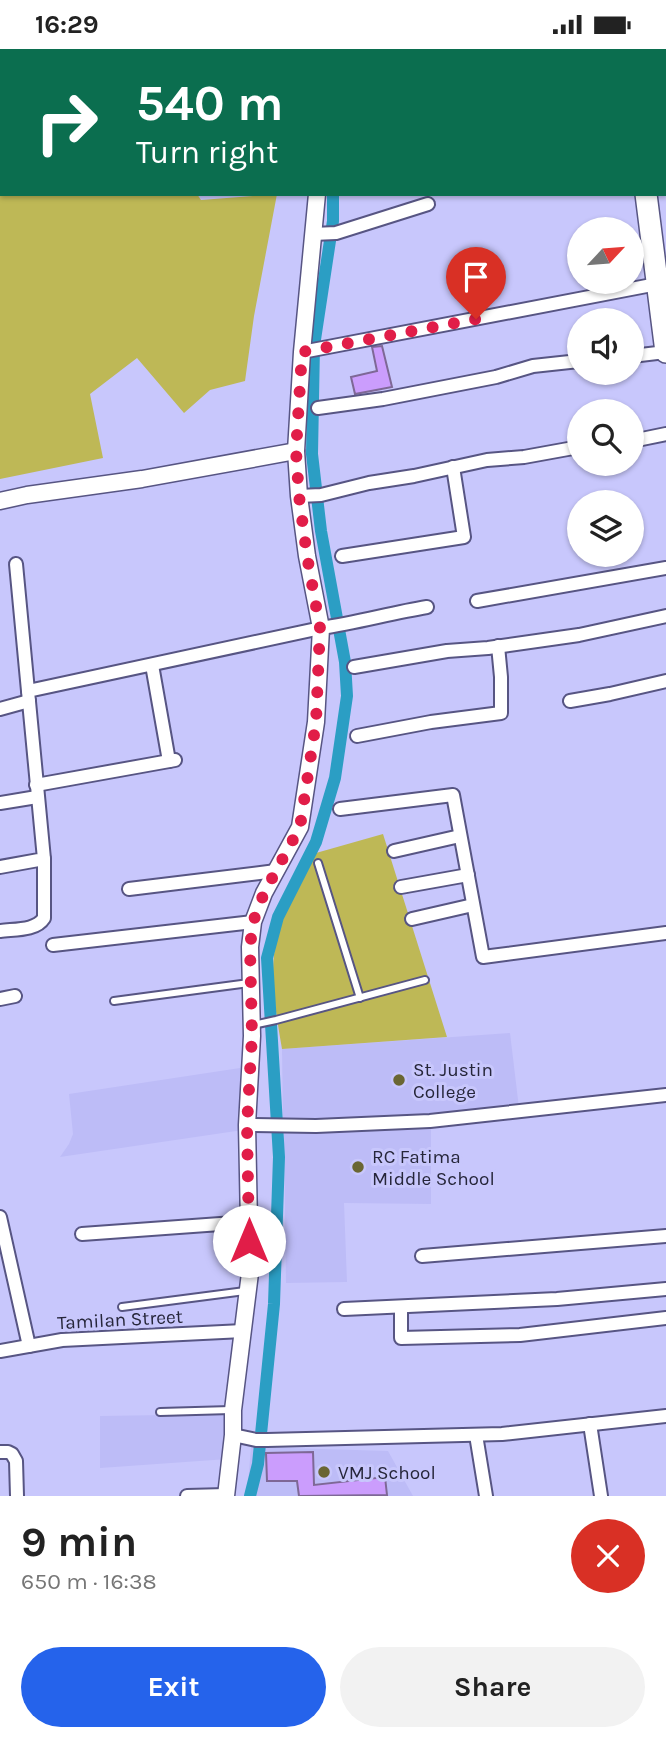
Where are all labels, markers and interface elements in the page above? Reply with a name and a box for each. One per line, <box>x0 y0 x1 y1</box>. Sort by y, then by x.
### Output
text: 16:29 <box>35 9 99 40</box>
text: 540 m <box>136 75 284 132</box>
icon: right <box>21 77 112 168</box>
text: Turn right <box>136 134 278 171</box>
north arrow <box>567 217 644 294</box>
map controls <box>567 217 644 567</box>
pin <box>446 247 506 319</box>
icon: arrive <box>457 258 495 296</box>
button: sound <box>567 308 644 385</box>
button: search <box>567 399 644 476</box>
button: layers <box>567 490 644 567</box>
place label: St. Justin College <box>413 1059 493 1103</box>
marker: St. Justin College <box>391 1072 407 1088</box>
place label: RC Fatima Middle School <box>372 1146 495 1190</box>
marker: RC Fatima Middle School <box>350 1159 366 1175</box>
position arrow <box>212 1204 286 1278</box>
street label: Tamilan Street <box>57 1306 183 1334</box>
place label: VMJ School <box>338 1462 436 1484</box>
marker: VMJ School <box>316 1464 332 1480</box>
text: 9 min <box>21 1517 137 1567</box>
button: close <box>571 1519 645 1593</box>
text: 650 m · 16:38 <box>21 1568 157 1595</box>
button: Exit <box>21 1647 326 1727</box>
button: Share <box>340 1647 645 1727</box>

